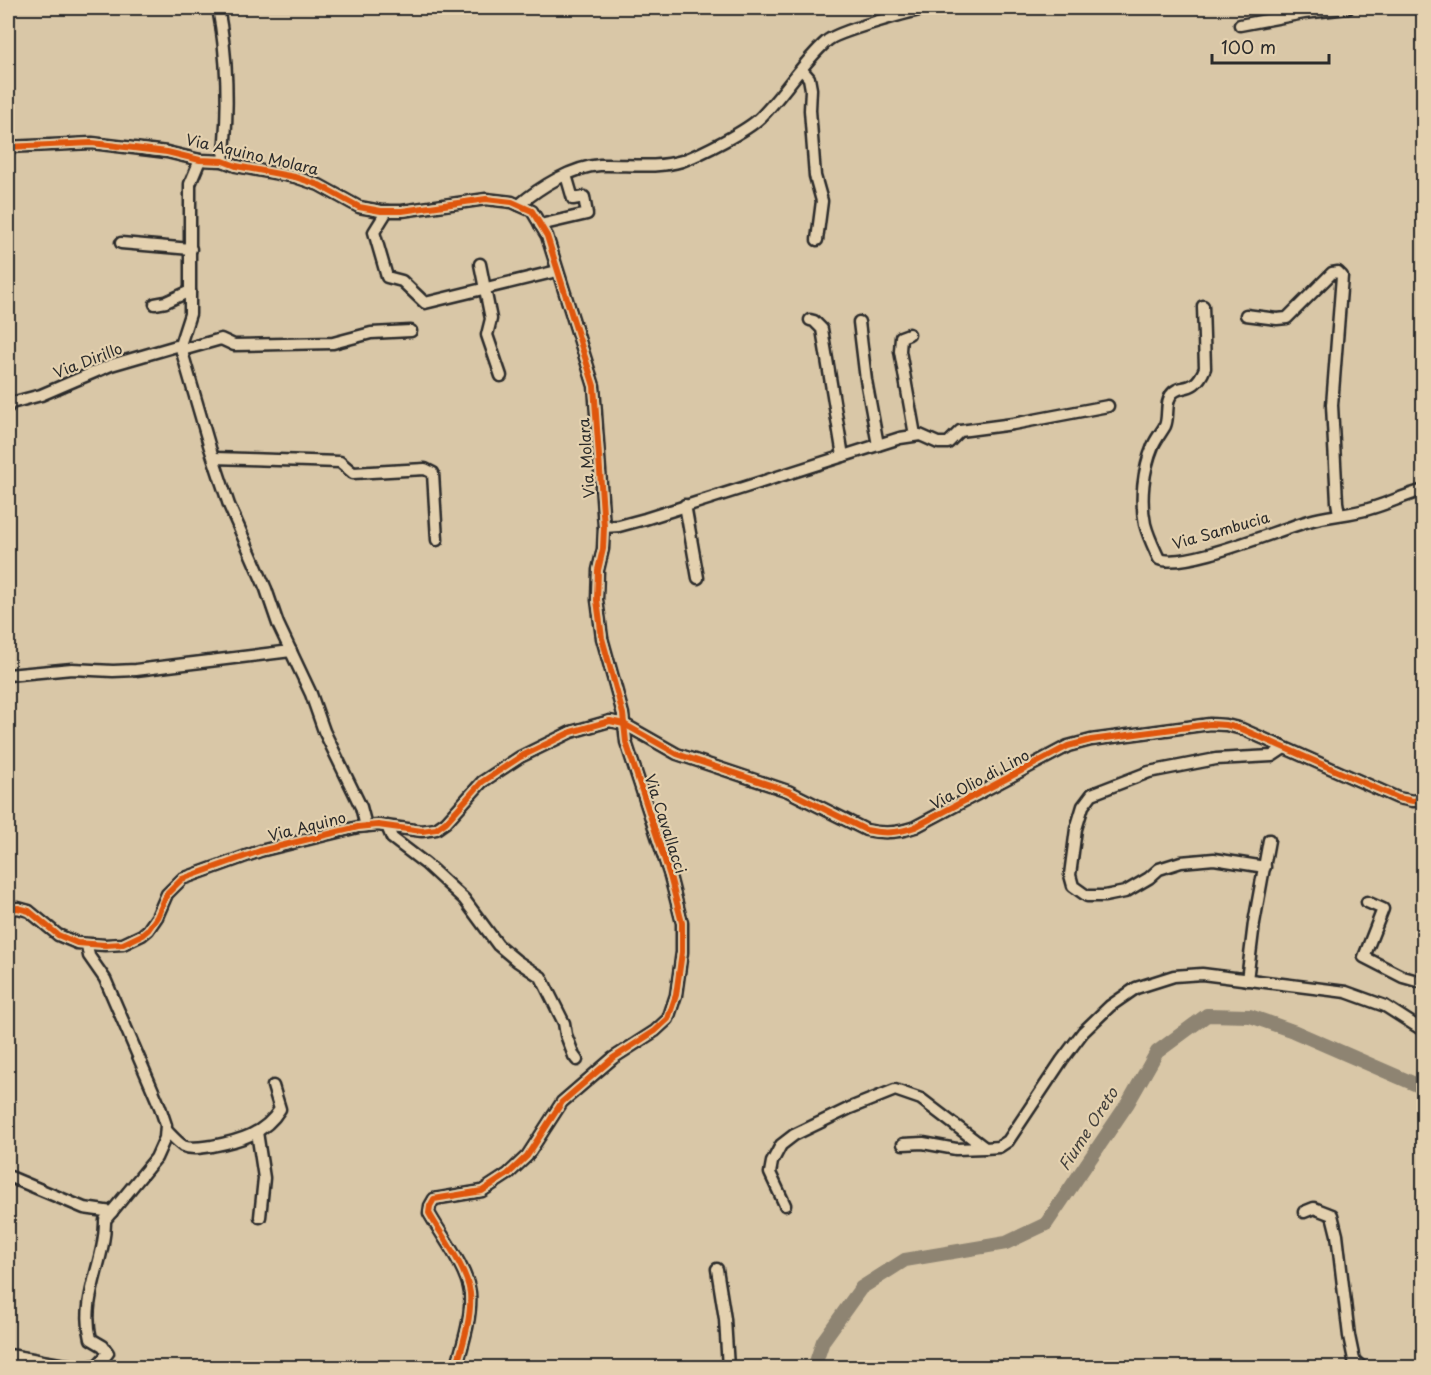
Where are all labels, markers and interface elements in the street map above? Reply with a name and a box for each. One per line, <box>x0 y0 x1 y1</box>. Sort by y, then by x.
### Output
scale bar <box>1212 27 1329 65</box>
text: 100 m <box>1221 33 1276 60</box>
street label: Via Aquino Molara <box>184 127 321 180</box>
street label: Via Dirillo <box>50 336 125 383</box>
street label: Via Molara <box>571 417 600 499</box>
street label: Via Sambucia <box>1169 504 1273 554</box>
street label: Via Olio di Lino <box>926 743 1033 815</box>
street label: Via Cavallacci <box>640 771 693 876</box>
street label: Via Aquino <box>265 805 348 846</box>
water label: Fiume Oreto <box>1051 1081 1124 1175</box>

